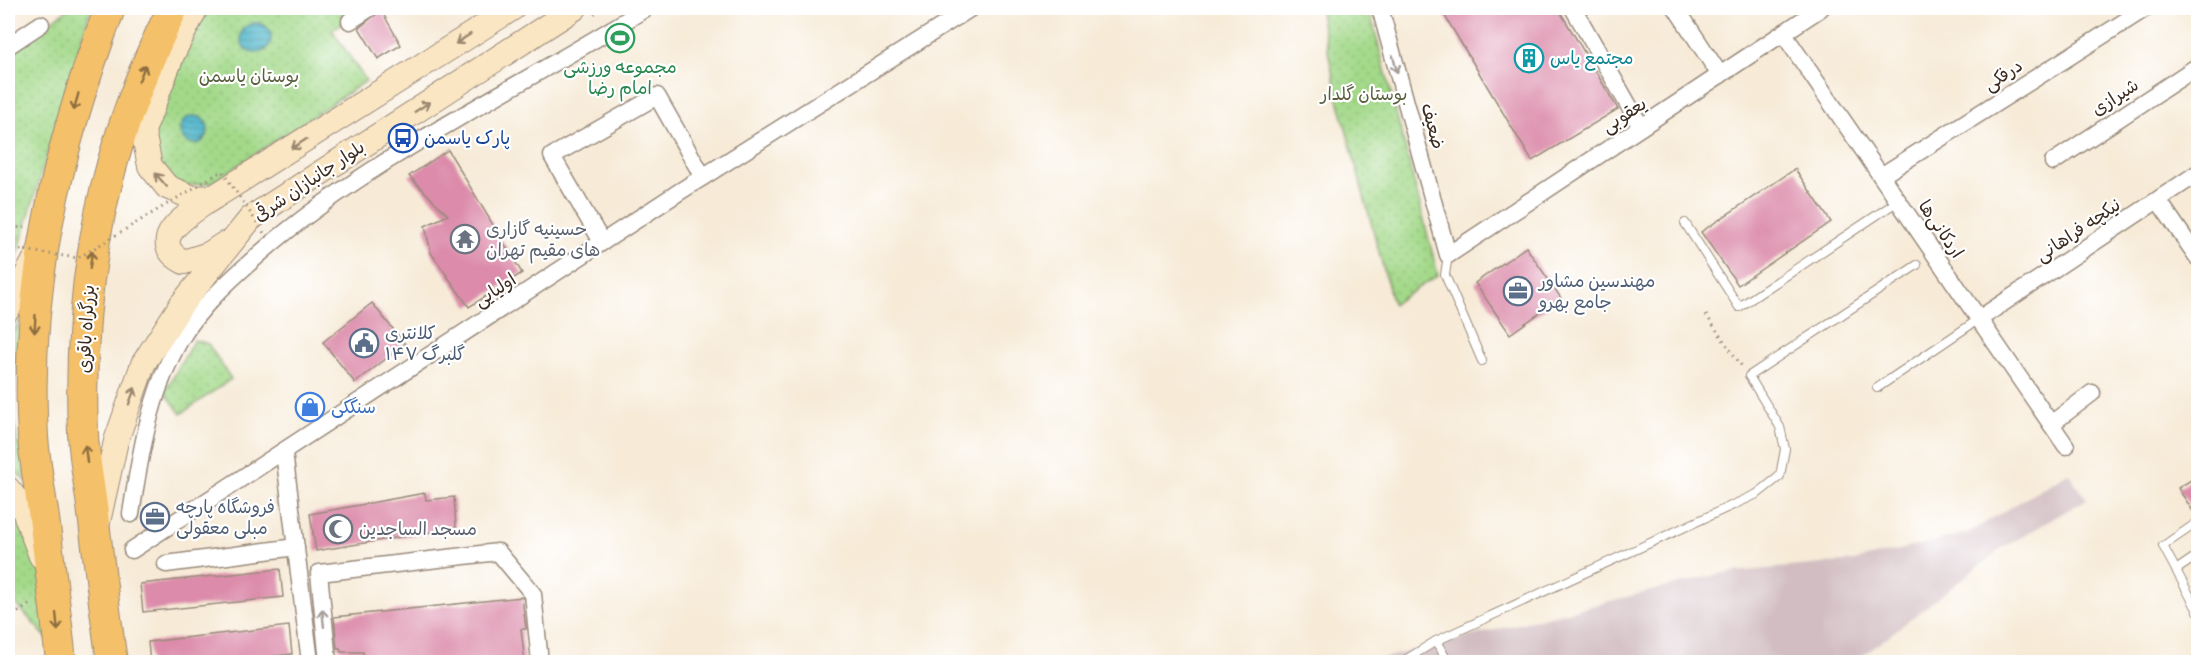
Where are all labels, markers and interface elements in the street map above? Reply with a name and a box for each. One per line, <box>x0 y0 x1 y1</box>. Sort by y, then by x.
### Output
sports icon: مجموعه ورزشی امام رضا <box>604 22 636 54</box>
one-way arrow <box>455 33 472 45</box>
building icon: مجتمع یاس <box>1513 42 1545 74</box>
place label: مجتمع یاس <box>1550 47 1633 71</box>
one-way arrow <box>1390 54 1402 73</box>
street label: درفکی <box>1979 54 2027 97</box>
place label: مجموعه ورزشی امام رضا <box>563 56 677 102</box>
one-way arrow <box>137 64 148 82</box>
park label: بوستان یاسمن <box>199 65 299 88</box>
street label: شیرازی <box>2087 74 2143 121</box>
park label: بوستان گلدار <box>1319 83 1407 106</box>
one-way arrow <box>70 92 81 111</box>
street label: یعقوبی <box>1597 92 1651 138</box>
one-way arrow <box>413 100 430 112</box>
street label: ضعیف <box>1415 101 1450 152</box>
bus stop icon: پارک یاسمن <box>387 122 419 154</box>
place label: پارک یاسمن <box>424 127 510 150</box>
street label: بلوار جانبازان شرقی <box>249 135 369 227</box>
one-way arrow <box>291 138 308 150</box>
one-way arrow <box>155 172 168 188</box>
street label: نیکچه فراهانی <box>2031 194 2125 267</box>
street label: اردکانی‌ها <box>1913 196 1968 263</box>
place label: حسینیه گازاری های مقیم تهران <box>486 218 600 264</box>
temple icon: حسینیه گازاری های مقیم تهران <box>449 223 481 255</box>
one-way arrow <box>86 251 97 271</box>
street label: اولیایی <box>470 268 521 313</box>
place label: مهندسین مشاور جامع بهرو <box>1537 270 1655 315</box>
office icon: مهندسین مشاور جامع بهرو <box>1502 275 1534 307</box>
street label: بزرگراه باقری <box>73 284 100 374</box>
one-way arrow <box>29 313 40 333</box>
place label: کلانتری ۱۴۷ گلبرگ <box>385 322 465 366</box>
public building icon: کلانتری ۱۴۷ گلبرگ <box>348 327 380 359</box>
one-way arrow <box>127 387 138 406</box>
shop icon: سنگکی <box>294 391 326 423</box>
place label: سنگکی <box>331 396 376 419</box>
one-way arrow <box>80 445 91 465</box>
place label: فروشگاه پارچه مبلی معقولی <box>176 496 275 540</box>
office icon: فروشگاه پارچه مبلی معقولی <box>139 501 171 533</box>
mosque icon: مسجد الساجدین <box>322 513 354 545</box>
place label: مسجد الساجدین <box>359 518 477 541</box>
one-way arrow <box>318 608 329 628</box>
one-way arrow <box>52 612 63 632</box>

